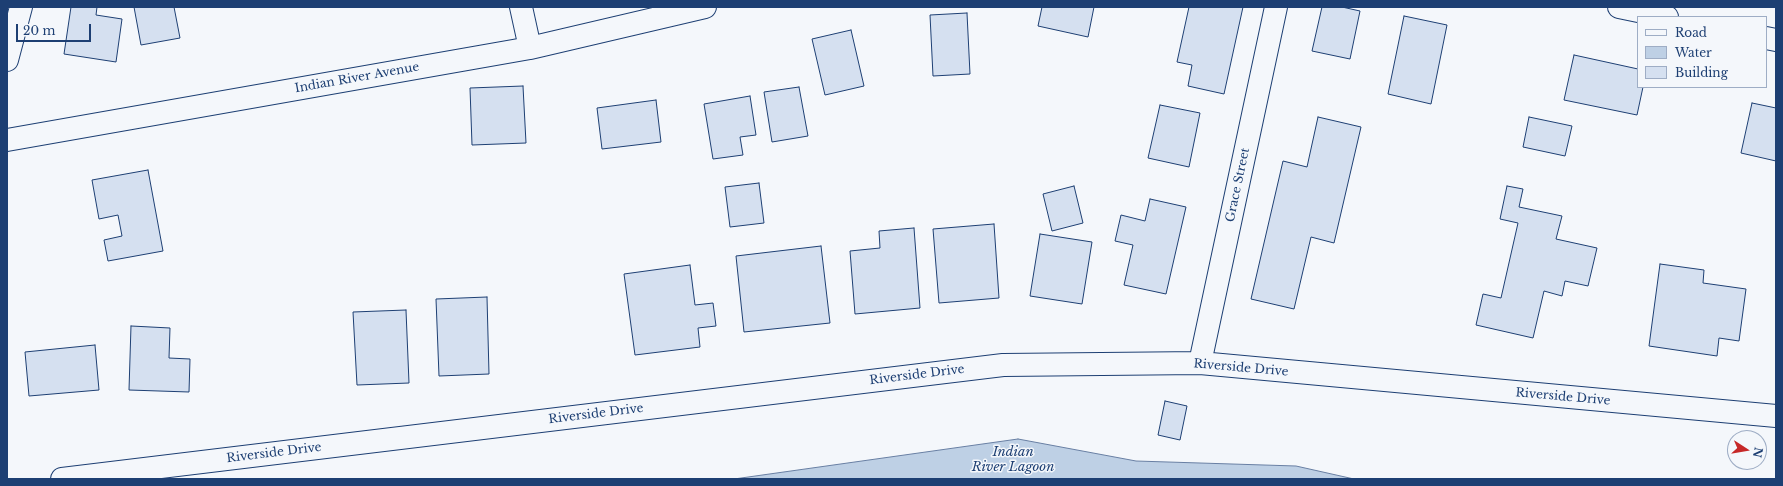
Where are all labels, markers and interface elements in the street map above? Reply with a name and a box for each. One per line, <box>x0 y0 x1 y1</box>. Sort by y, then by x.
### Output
scale bar <box>18 16 93 42</box>
legend <box>1637 16 1767 88</box>
text: 20 m <box>23 23 55 38</box>
text: Road <box>1675 25 1707 40</box>
text: Water <box>1675 45 1712 60</box>
street label: Indian River Avenue <box>294 60 420 96</box>
text: Building <box>1675 65 1728 80</box>
street label: Grace Street <box>1223 146 1253 224</box>
street label: Riverside Drive <box>1193 357 1289 379</box>
street label: Riverside Drive <box>869 362 965 388</box>
street label: Riverside Drive <box>1515 386 1611 408</box>
street label: Riverside Drive <box>548 401 644 427</box>
north arrow <box>1727 430 1767 470</box>
street label: Riverside Drive <box>226 440 322 466</box>
water label: Indian River Lagoon <box>972 444 1054 475</box>
text: N <box>1750 446 1766 459</box>

